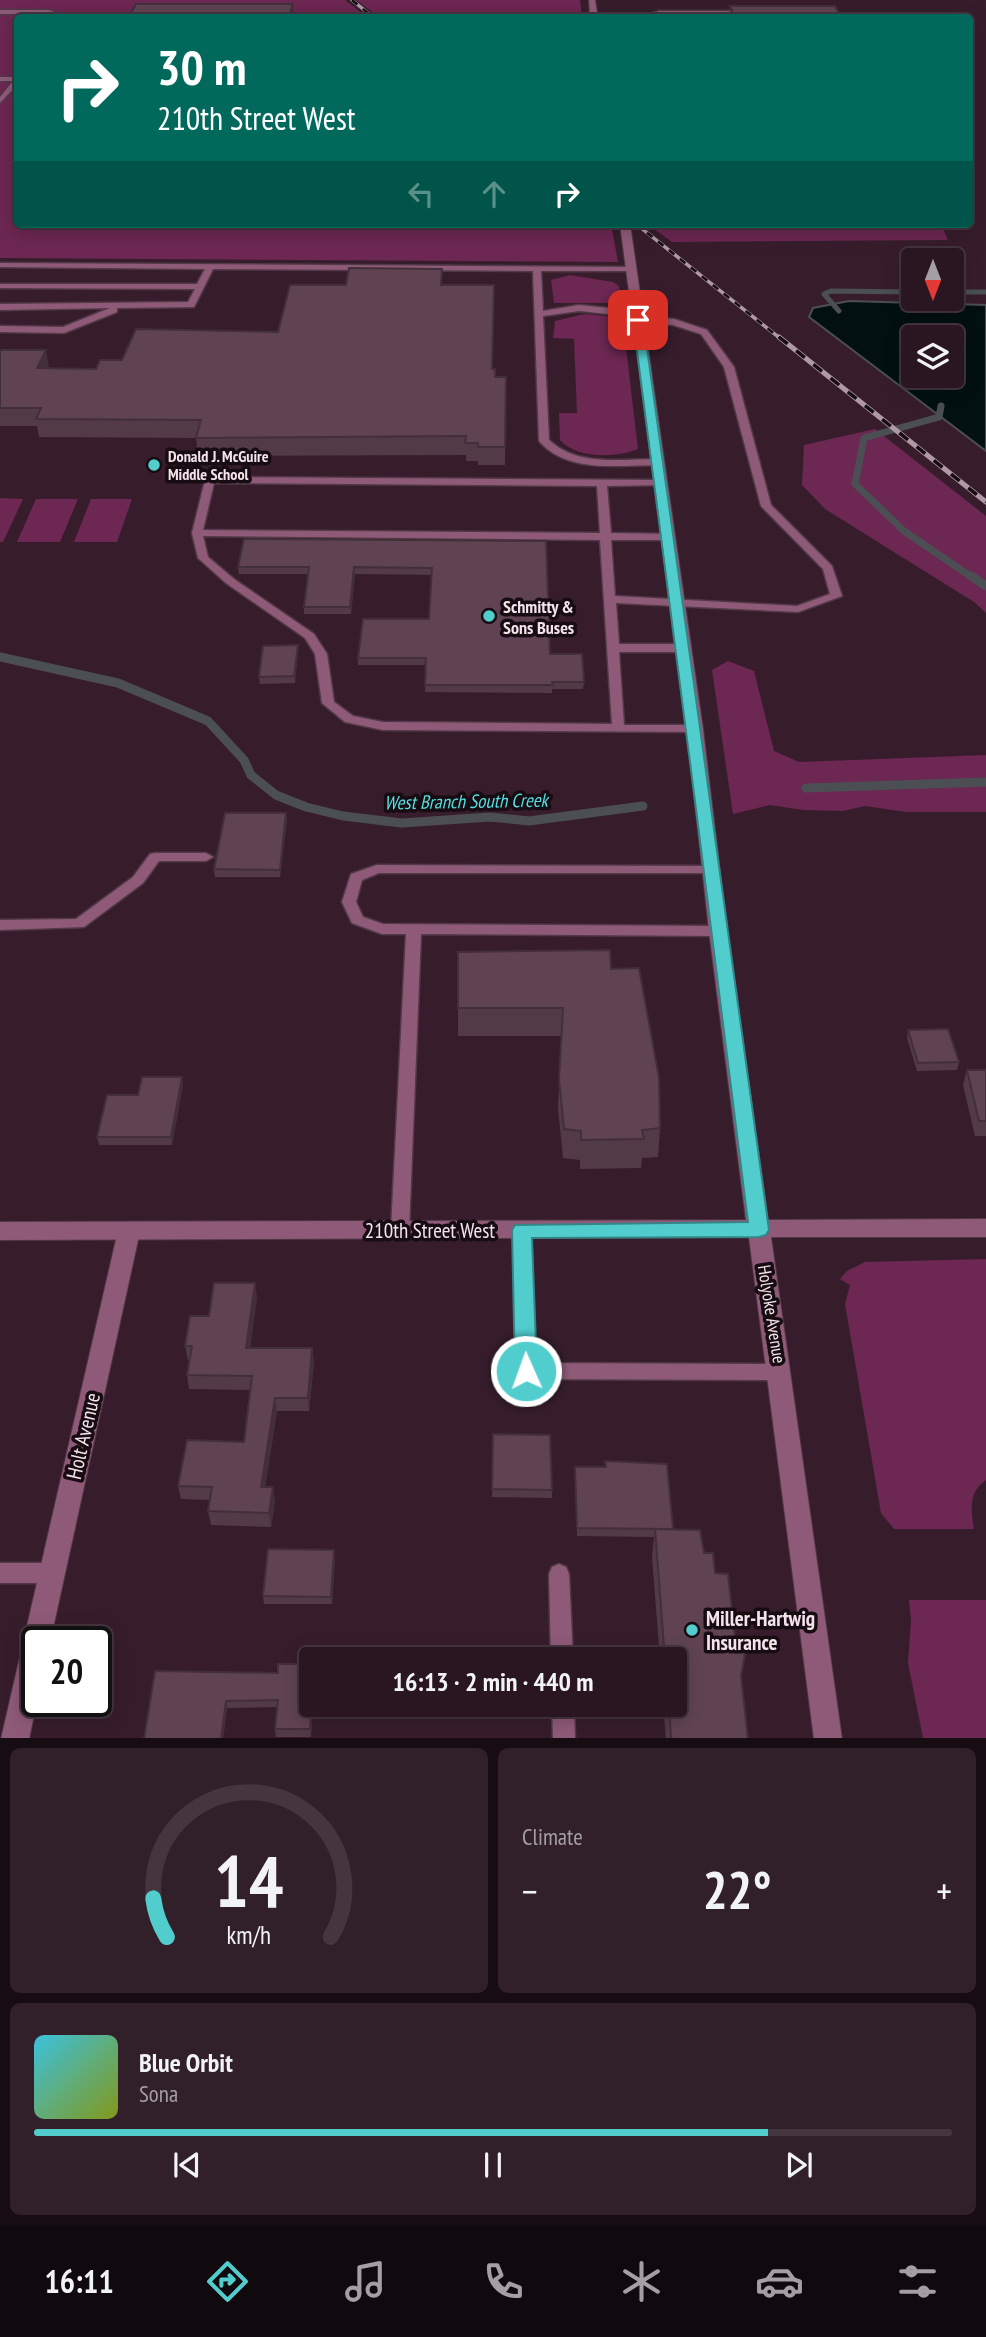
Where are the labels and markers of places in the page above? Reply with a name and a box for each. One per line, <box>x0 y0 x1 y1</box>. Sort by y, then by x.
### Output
pin <box>608 290 668 350</box>
place label: Donald J. McGuire Middle School <box>168 446 269 484</box>
marker: Donald J. McGuire Middle School <box>146 457 162 473</box>
place label: Schmitty & Sons Buses <box>503 595 574 639</box>
marker: Schmitty & Sons Buses <box>481 608 497 624</box>
place label: Miller-Hartwig Insurance <box>706 1605 815 1656</box>
marker: Miller-Hartwig Insurance <box>684 1622 700 1638</box>

